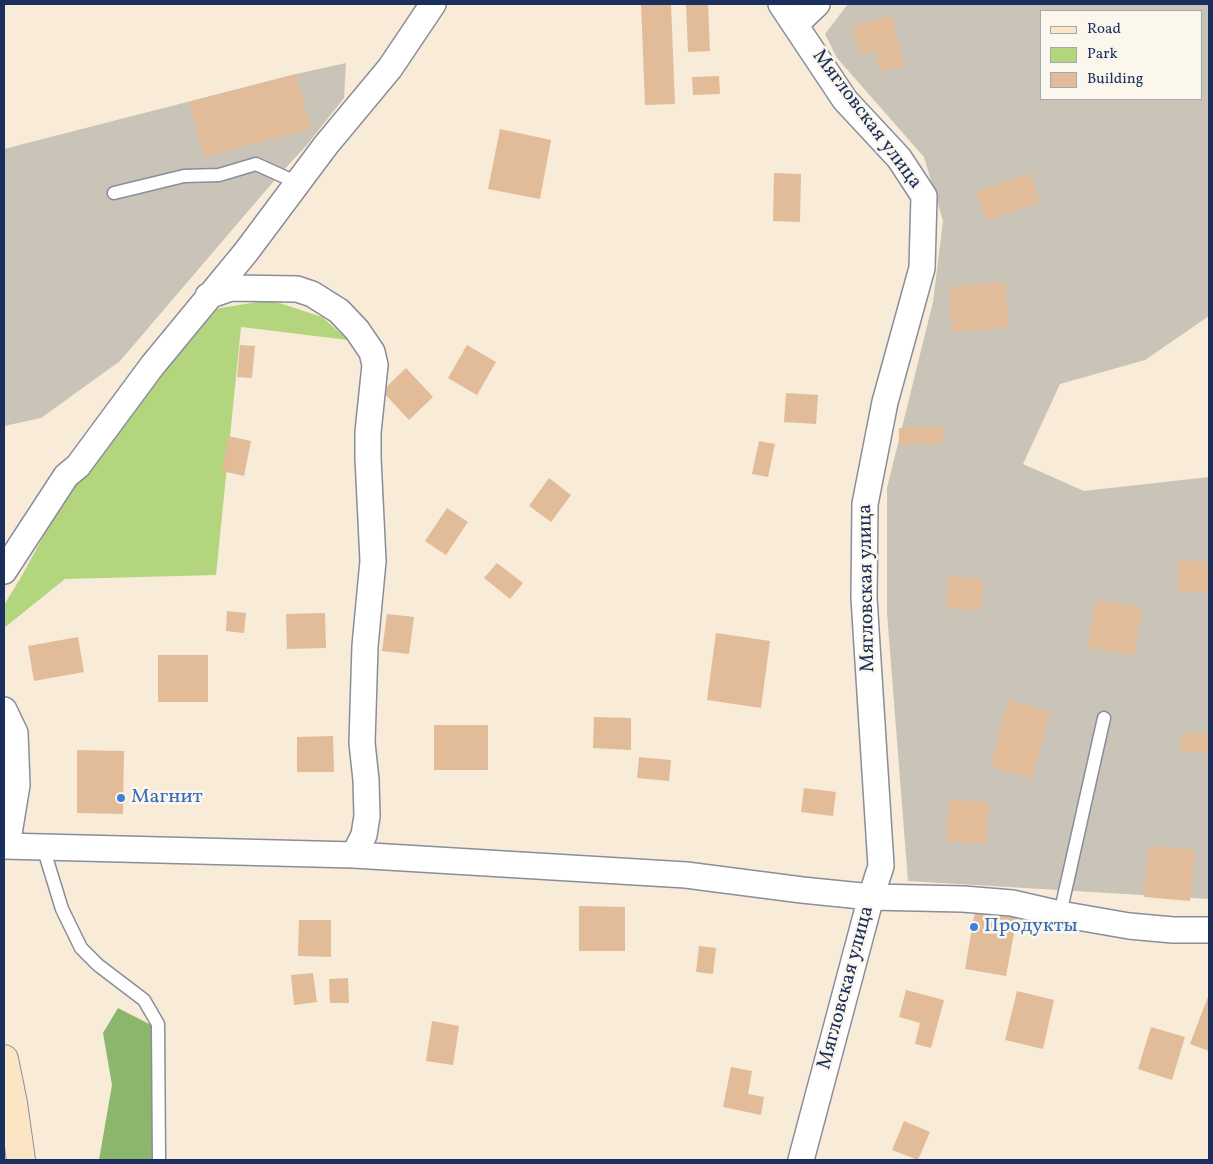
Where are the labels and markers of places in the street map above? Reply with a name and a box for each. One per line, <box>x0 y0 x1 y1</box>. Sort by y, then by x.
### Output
place label: Магнит <box>131 786 203 810</box>
marker: Магнит <box>115 792 127 804</box>
place label: Продукты <box>984 915 1078 939</box>
marker: Продукты <box>968 921 980 933</box>

